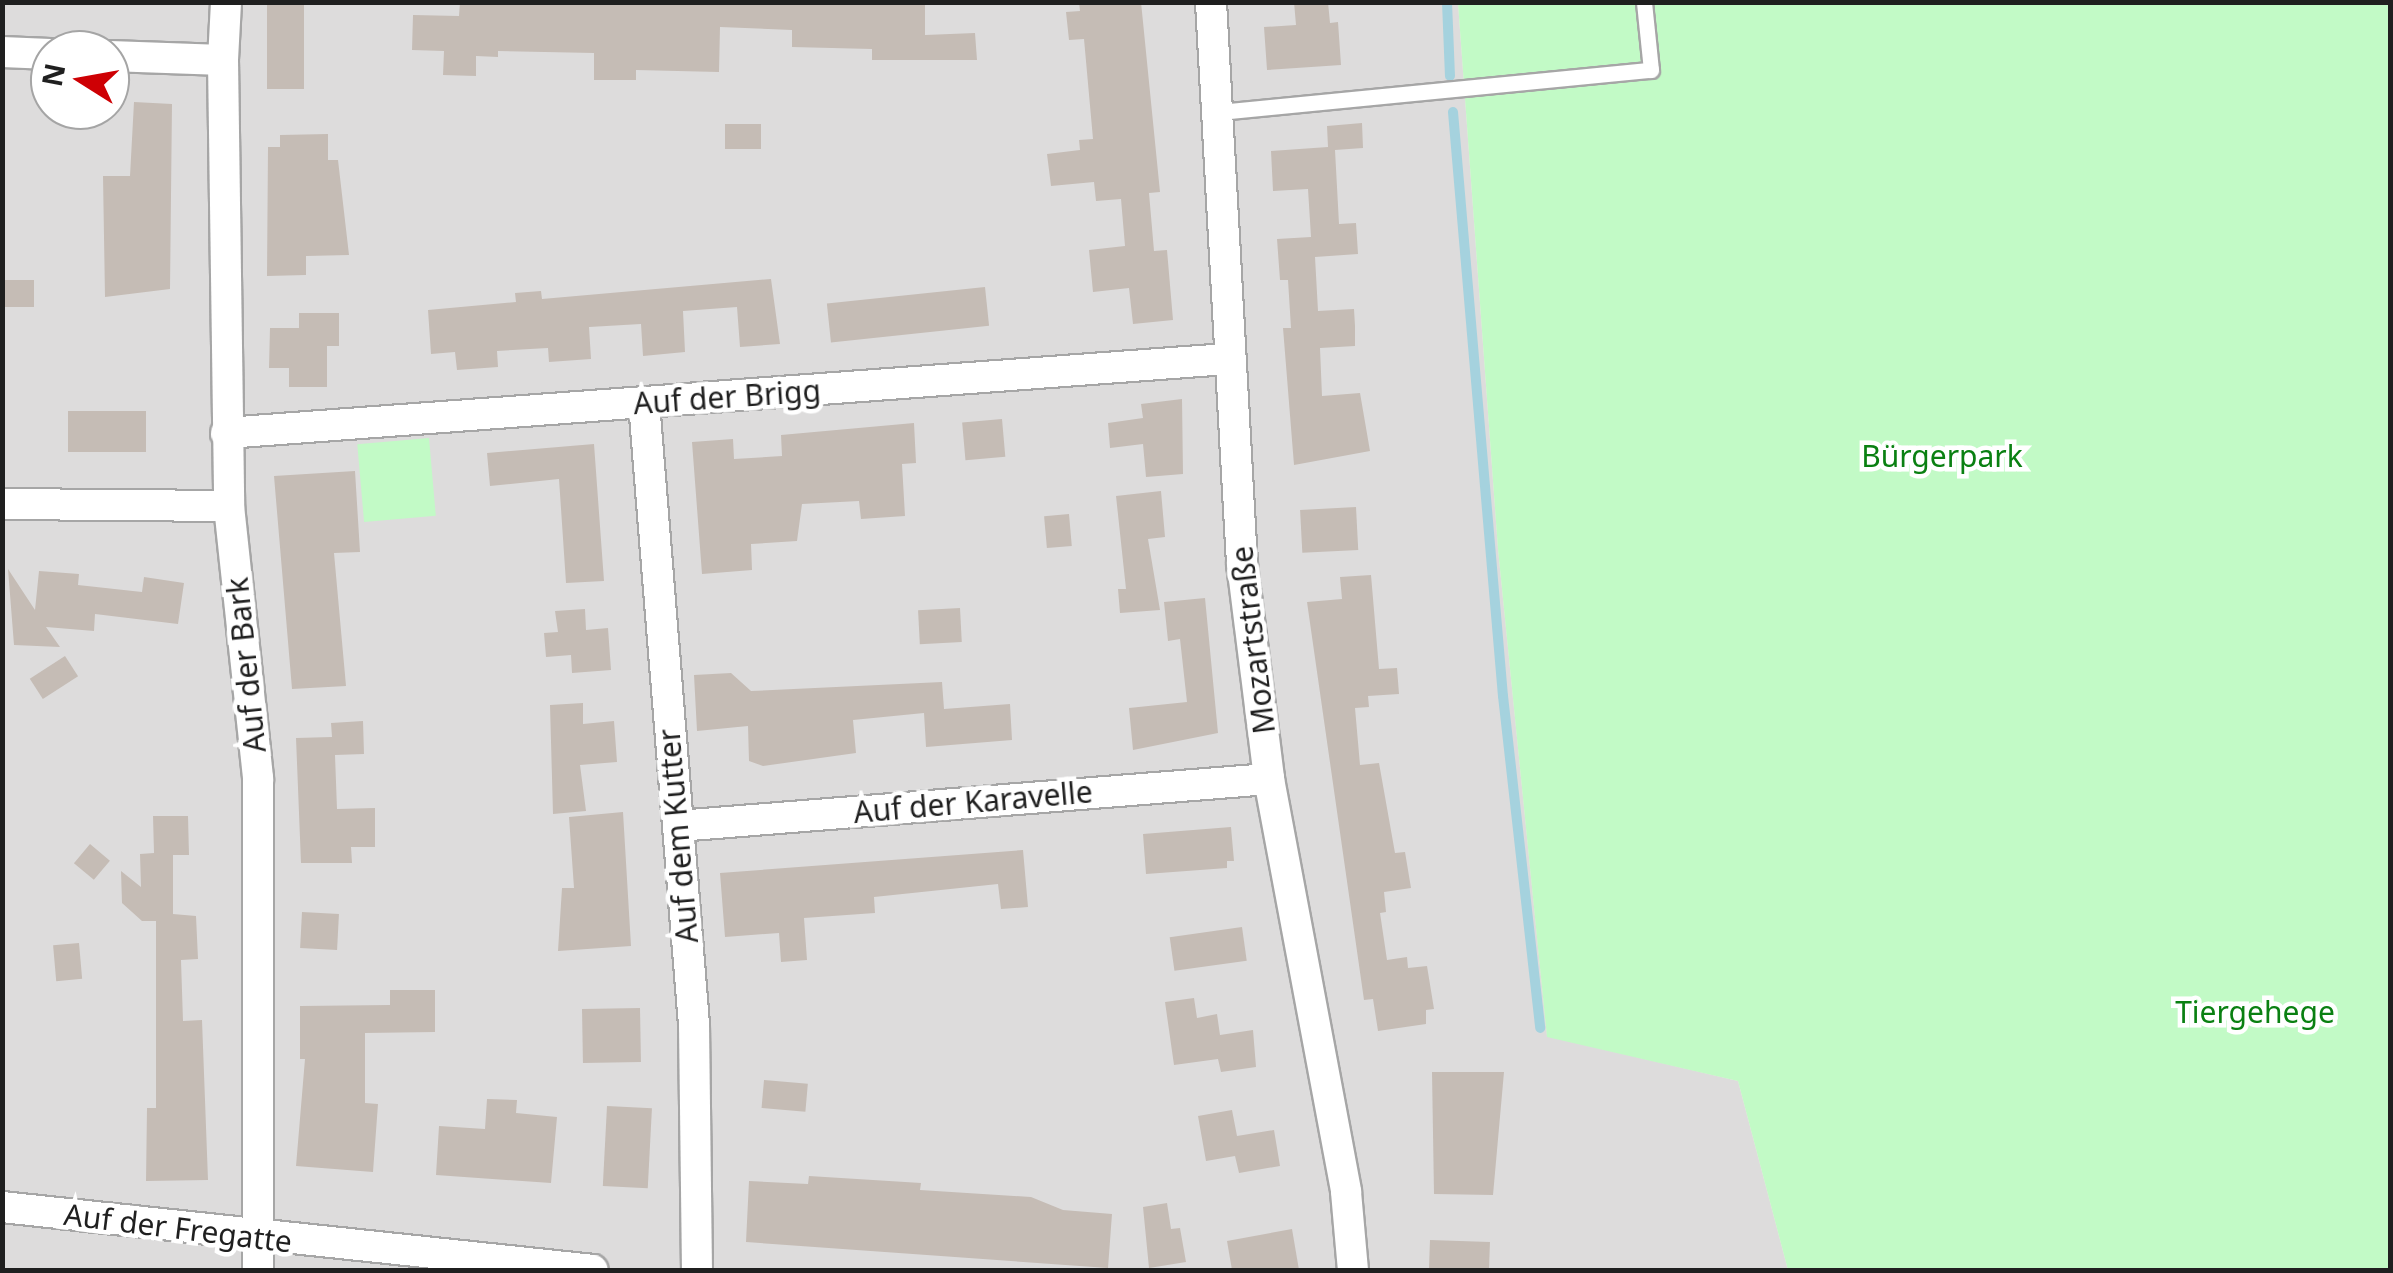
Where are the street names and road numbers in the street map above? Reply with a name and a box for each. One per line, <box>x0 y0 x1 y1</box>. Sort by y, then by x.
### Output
street label: Auf der Brigg <box>632 372 822 422</box>
street label: Mozartstraße <box>1224 544 1282 736</box>
street label: Auf der Bark <box>219 576 273 754</box>
street label: Auf dem Kutter <box>651 727 705 945</box>
street label: Auf der Karavelle <box>852 774 1094 830</box>
street label: Auf der Fregatte <box>62 1196 294 1260</box>

